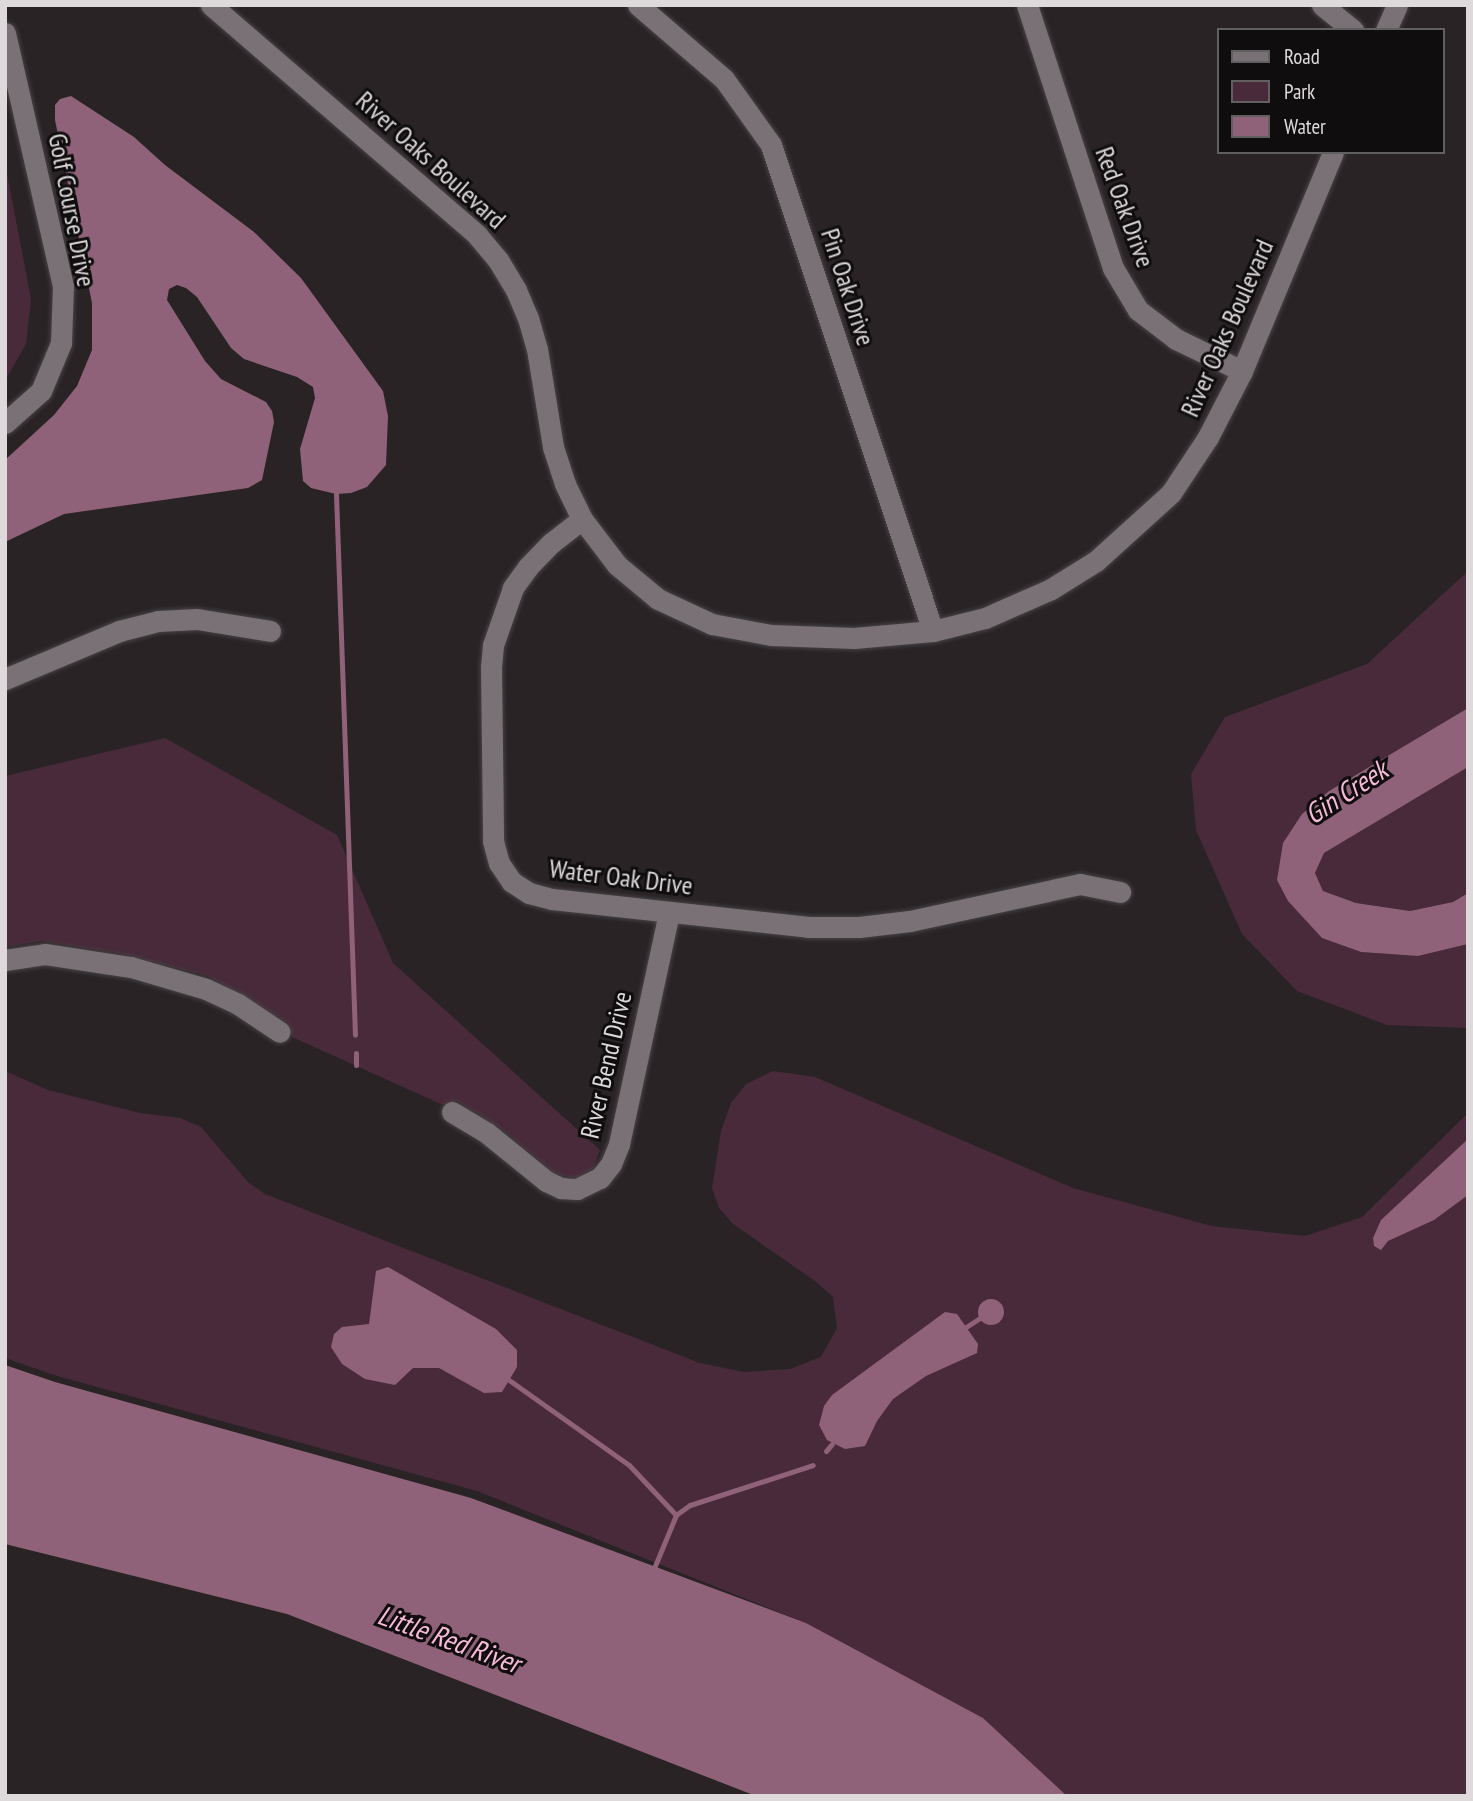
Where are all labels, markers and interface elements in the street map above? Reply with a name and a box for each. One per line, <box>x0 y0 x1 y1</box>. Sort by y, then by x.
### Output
legend <box>1218 28 1445 154</box>
text: Road <box>1284 43 1320 70</box>
text: Park <box>1284 78 1315 105</box>
street label: River Oaks Boulevard <box>350 85 512 235</box>
text: Water <box>1284 113 1326 140</box>
street label: Golf Course Drive <box>42 131 102 289</box>
street label: Red Oak Drive <box>1089 142 1161 272</box>
street label: Pin Oak Drive <box>814 224 882 350</box>
street label: River Oaks Boulevard <box>1174 235 1280 421</box>
water label: Gin Creek <box>1298 753 1394 831</box>
street label: Water Oak Drive <box>547 853 695 901</box>
street label: River Bend Drive <box>574 988 638 1142</box>
water label: Little Red River <box>373 1598 525 1680</box>

